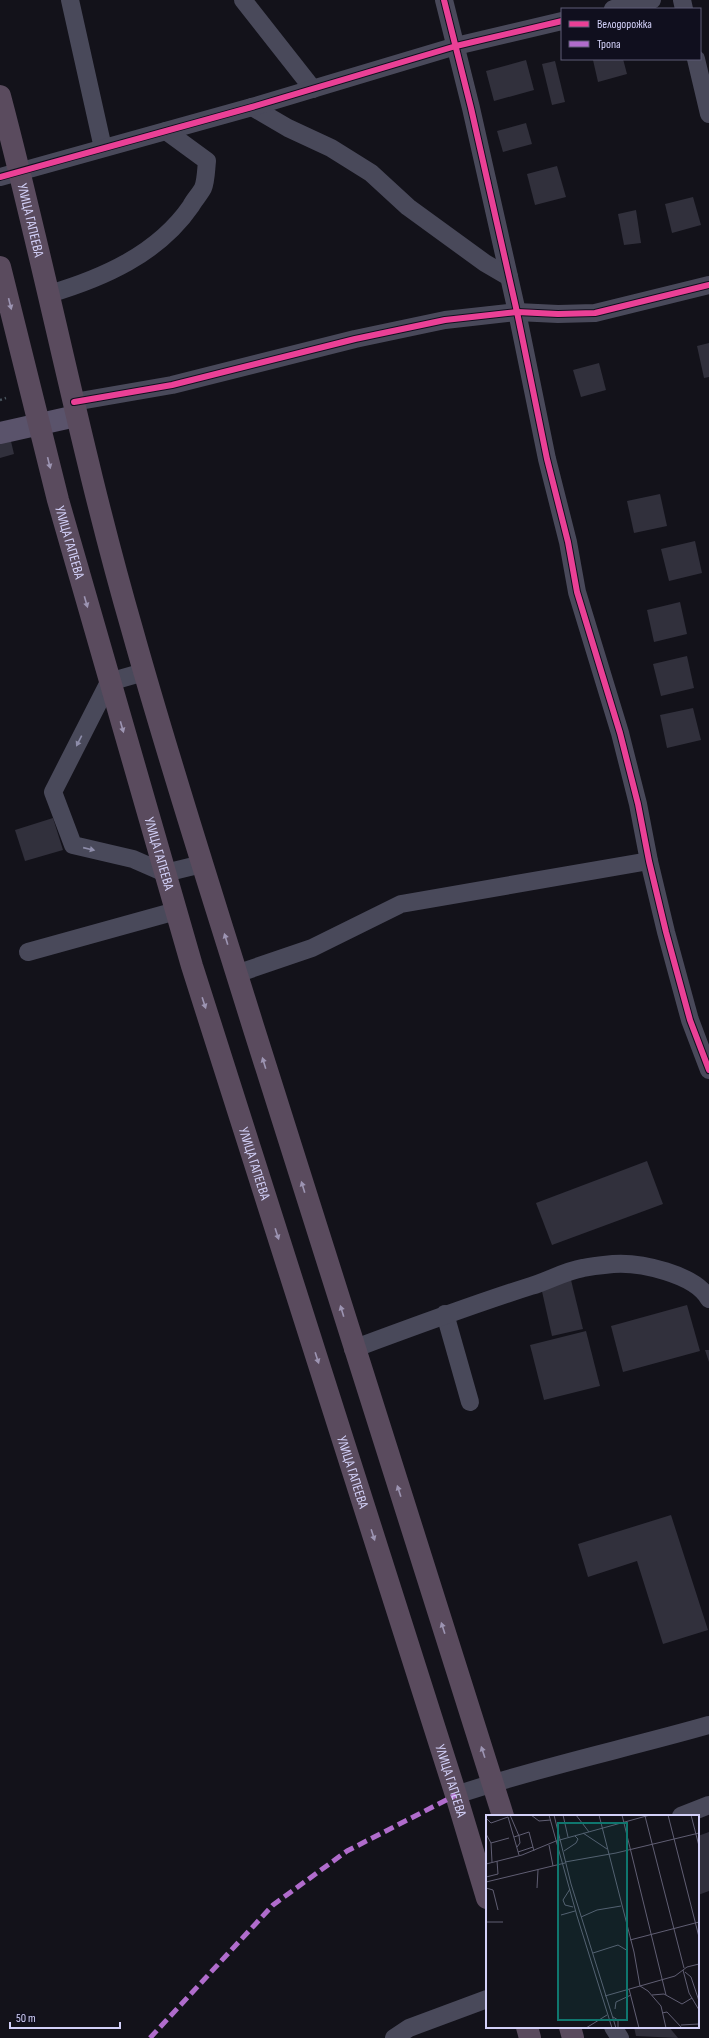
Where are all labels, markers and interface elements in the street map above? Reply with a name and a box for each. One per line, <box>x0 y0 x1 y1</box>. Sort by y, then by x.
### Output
legend <box>561 8 701 60</box>
text: Велодорожка <box>597 17 652 32</box>
text: Тропа <box>597 37 621 52</box>
street label: УЛИЦА ГАПЕЕВА <box>14 182 48 260</box>
one-way arrow <box>7 299 13 311</box>
one-way arrow <box>46 457 52 469</box>
street label: УЛИЦА ГАПЕЕВА <box>52 504 89 582</box>
one-way arrow <box>84 595 90 608</box>
one-way arrow <box>119 721 125 733</box>
one-way arrow <box>76 736 82 747</box>
street label: УЛИЦА ГАПЕЕВА <box>141 815 179 893</box>
one-way arrow <box>84 846 96 852</box>
one-way arrow <box>223 933 229 945</box>
one-way arrow <box>201 997 207 1009</box>
one-way arrow <box>261 1057 267 1069</box>
street label: УЛИЦА ГАПЕЕВА <box>235 1125 275 1203</box>
one-way arrow <box>300 1181 306 1193</box>
one-way arrow <box>274 1228 280 1240</box>
one-way arrow <box>339 1305 345 1317</box>
one-way arrow <box>314 1352 320 1364</box>
street label: УЛИЦА ГАПЕЕВА <box>334 1434 373 1511</box>
one-way arrow <box>396 1485 402 1497</box>
one-way arrow <box>370 1529 376 1541</box>
one-way arrow <box>440 1622 446 1634</box>
street label: УЛИЦА ГАПЕЕВА <box>432 1742 471 1820</box>
one-way arrow <box>479 1746 485 1758</box>
inset map <box>486 1815 699 2028</box>
scale bar <box>10 2004 120 2030</box>
text: 50 m <box>16 2011 36 2026</box>

